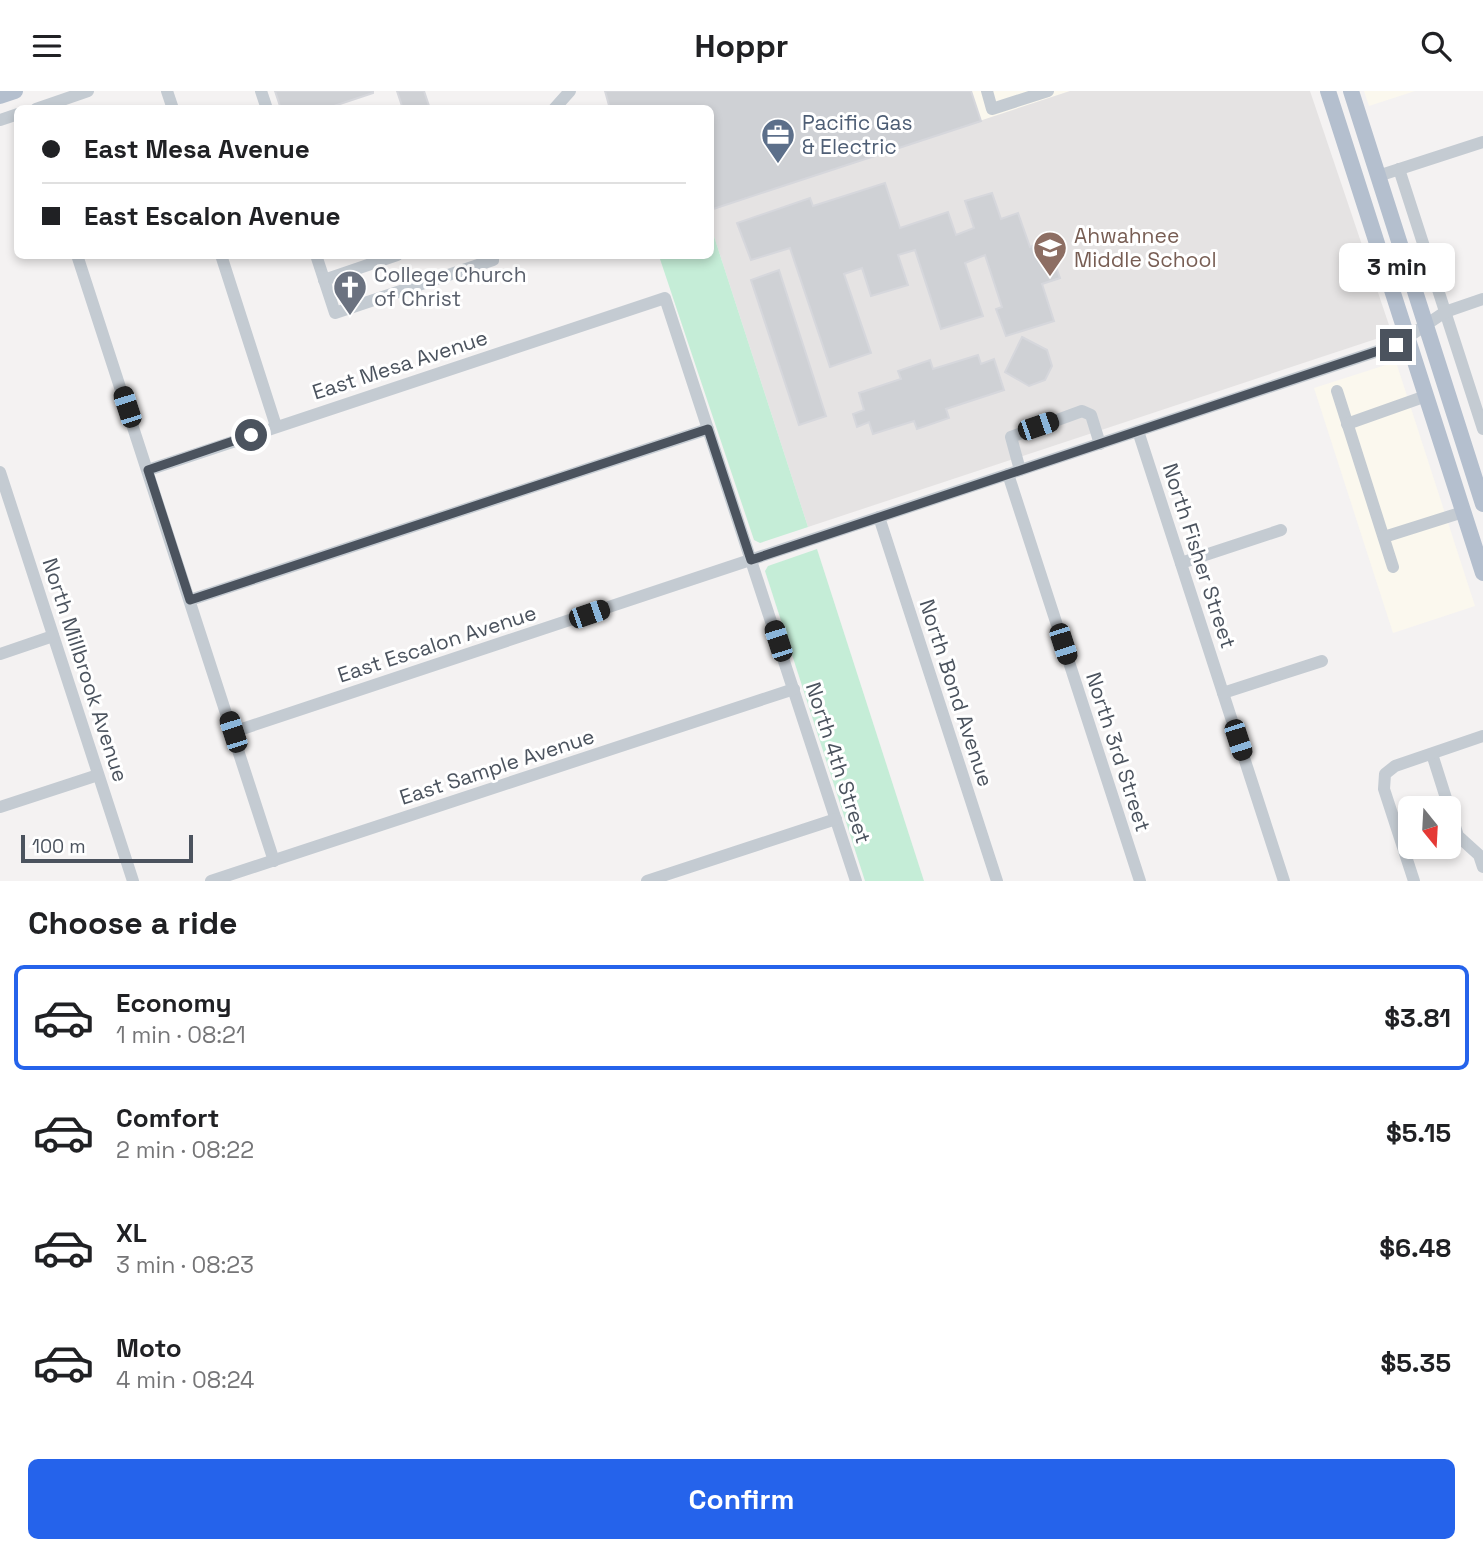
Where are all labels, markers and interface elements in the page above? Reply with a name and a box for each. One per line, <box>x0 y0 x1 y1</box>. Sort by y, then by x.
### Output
text: Hoppr <box>694 26 789 66</box>
icon: menu <box>28 27 66 65</box>
icon: search <box>1417 27 1455 65</box>
place label: Pacific Gas & Electric <box>802 109 913 160</box>
office icon: Pacific Gas & Electric <box>759 116 797 165</box>
text: East Mesa Avenue <box>84 132 310 166</box>
text: East Escalon Avenue <box>84 199 341 233</box>
place label: Ahwahnee Middle School <box>1074 222 1217 273</box>
school or university icon: Ahwahnee Middle School <box>1031 229 1069 278</box>
callout: 3 min <box>1338 243 1454 293</box>
text: 3 min <box>1367 252 1427 282</box>
place label: College Church of Christ <box>374 261 527 312</box>
church icon: College Church of Christ <box>331 268 369 317</box>
street label: East Mesa Avenue <box>309 323 491 406</box>
route end <box>1380 329 1412 361</box>
car <box>111 384 144 430</box>
car <box>1015 409 1062 443</box>
route start <box>235 419 267 451</box>
street label: North Fisher Street <box>1157 460 1242 652</box>
street label: North Millbrook Avenue <box>36 554 134 785</box>
street label: North Bond Avenue <box>913 596 999 790</box>
car <box>566 597 613 631</box>
street label: East Escalon Avenue <box>334 599 540 688</box>
car <box>762 618 795 664</box>
car <box>1047 621 1080 667</box>
street label: North 3rd Street <box>1080 669 1157 835</box>
street label: North 4th Street <box>800 679 877 847</box>
car <box>217 709 250 755</box>
car <box>1222 717 1255 763</box>
street label: East Sample Avenue <box>396 722 598 811</box>
north arrow <box>1398 796 1461 859</box>
map controls <box>1398 796 1461 859</box>
scale bar <box>21 832 192 864</box>
text: 100 m <box>32 834 86 859</box>
text: Choose a ride <box>28 903 238 943</box>
icon: car <box>32 986 95 1049</box>
text: Economy <box>116 986 232 1020</box>
text: $3.81 <box>1384 1001 1451 1035</box>
text: 1 min · 08:21 <box>116 1020 246 1050</box>
icon: car <box>32 1101 95 1164</box>
text: Comfort <box>116 1101 219 1135</box>
text: $5.15 <box>1386 1116 1451 1150</box>
text: 2 min · 08:22 <box>116 1135 254 1165</box>
icon: car <box>32 1216 95 1279</box>
text: XL <box>116 1216 147 1250</box>
text: $6.48 <box>1379 1231 1451 1265</box>
text: 3 min · 08:23 <box>116 1250 254 1280</box>
icon: car <box>32 1331 95 1394</box>
text: Moto <box>116 1331 182 1365</box>
text: $5.35 <box>1380 1346 1451 1380</box>
text: 4 min · 08:24 <box>116 1365 254 1395</box>
button: Confirm <box>28 1459 1455 1539</box>

